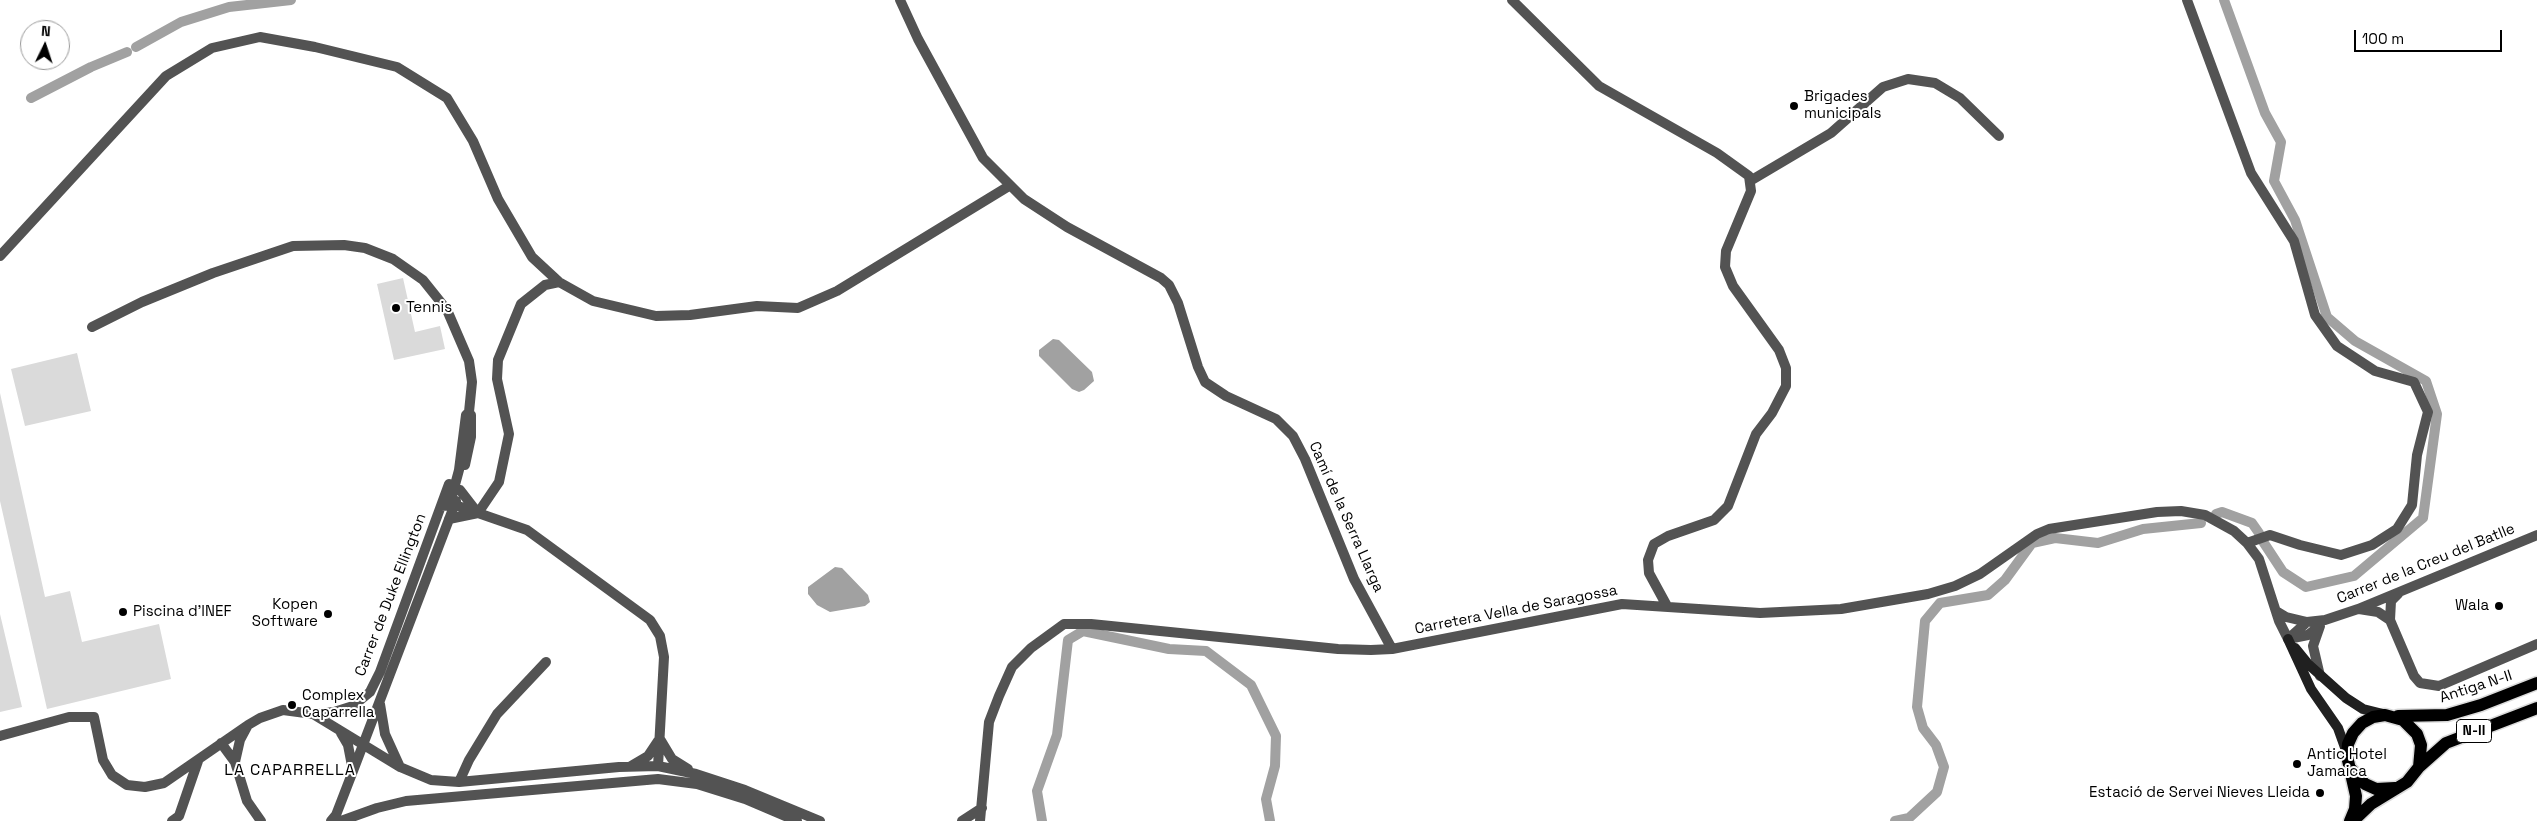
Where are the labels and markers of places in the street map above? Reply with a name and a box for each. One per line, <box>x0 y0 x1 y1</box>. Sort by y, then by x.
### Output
place label: Brigades municipals <box>1804 88 1881 123</box>
marker: Brigades municipals <box>1788 100 1800 112</box>
place label: Tennis <box>406 299 452 317</box>
marker: Tennis <box>390 302 402 314</box>
place label: Kopen Software <box>252 596 318 631</box>
place label: Wala <box>2455 597 2489 615</box>
marker: Wala <box>2493 600 2505 612</box>
place label: Piscina d'INEF <box>133 603 232 621</box>
marker: Piscina d'INEF <box>117 606 129 618</box>
marker: Kopen Software <box>322 608 334 620</box>
place label: Complex Caparrella <box>302 687 374 722</box>
marker: Complex Caparrella <box>286 699 298 711</box>
place label: Antic Hotel Jamaica <box>2307 746 2387 781</box>
marker: Antic Hotel Jamaica <box>2291 758 2303 770</box>
place label: Estació de Servei Nieves Lleida <box>2089 784 2310 802</box>
marker: Estació de Servei Nieves Lleida <box>2314 787 2326 799</box>

